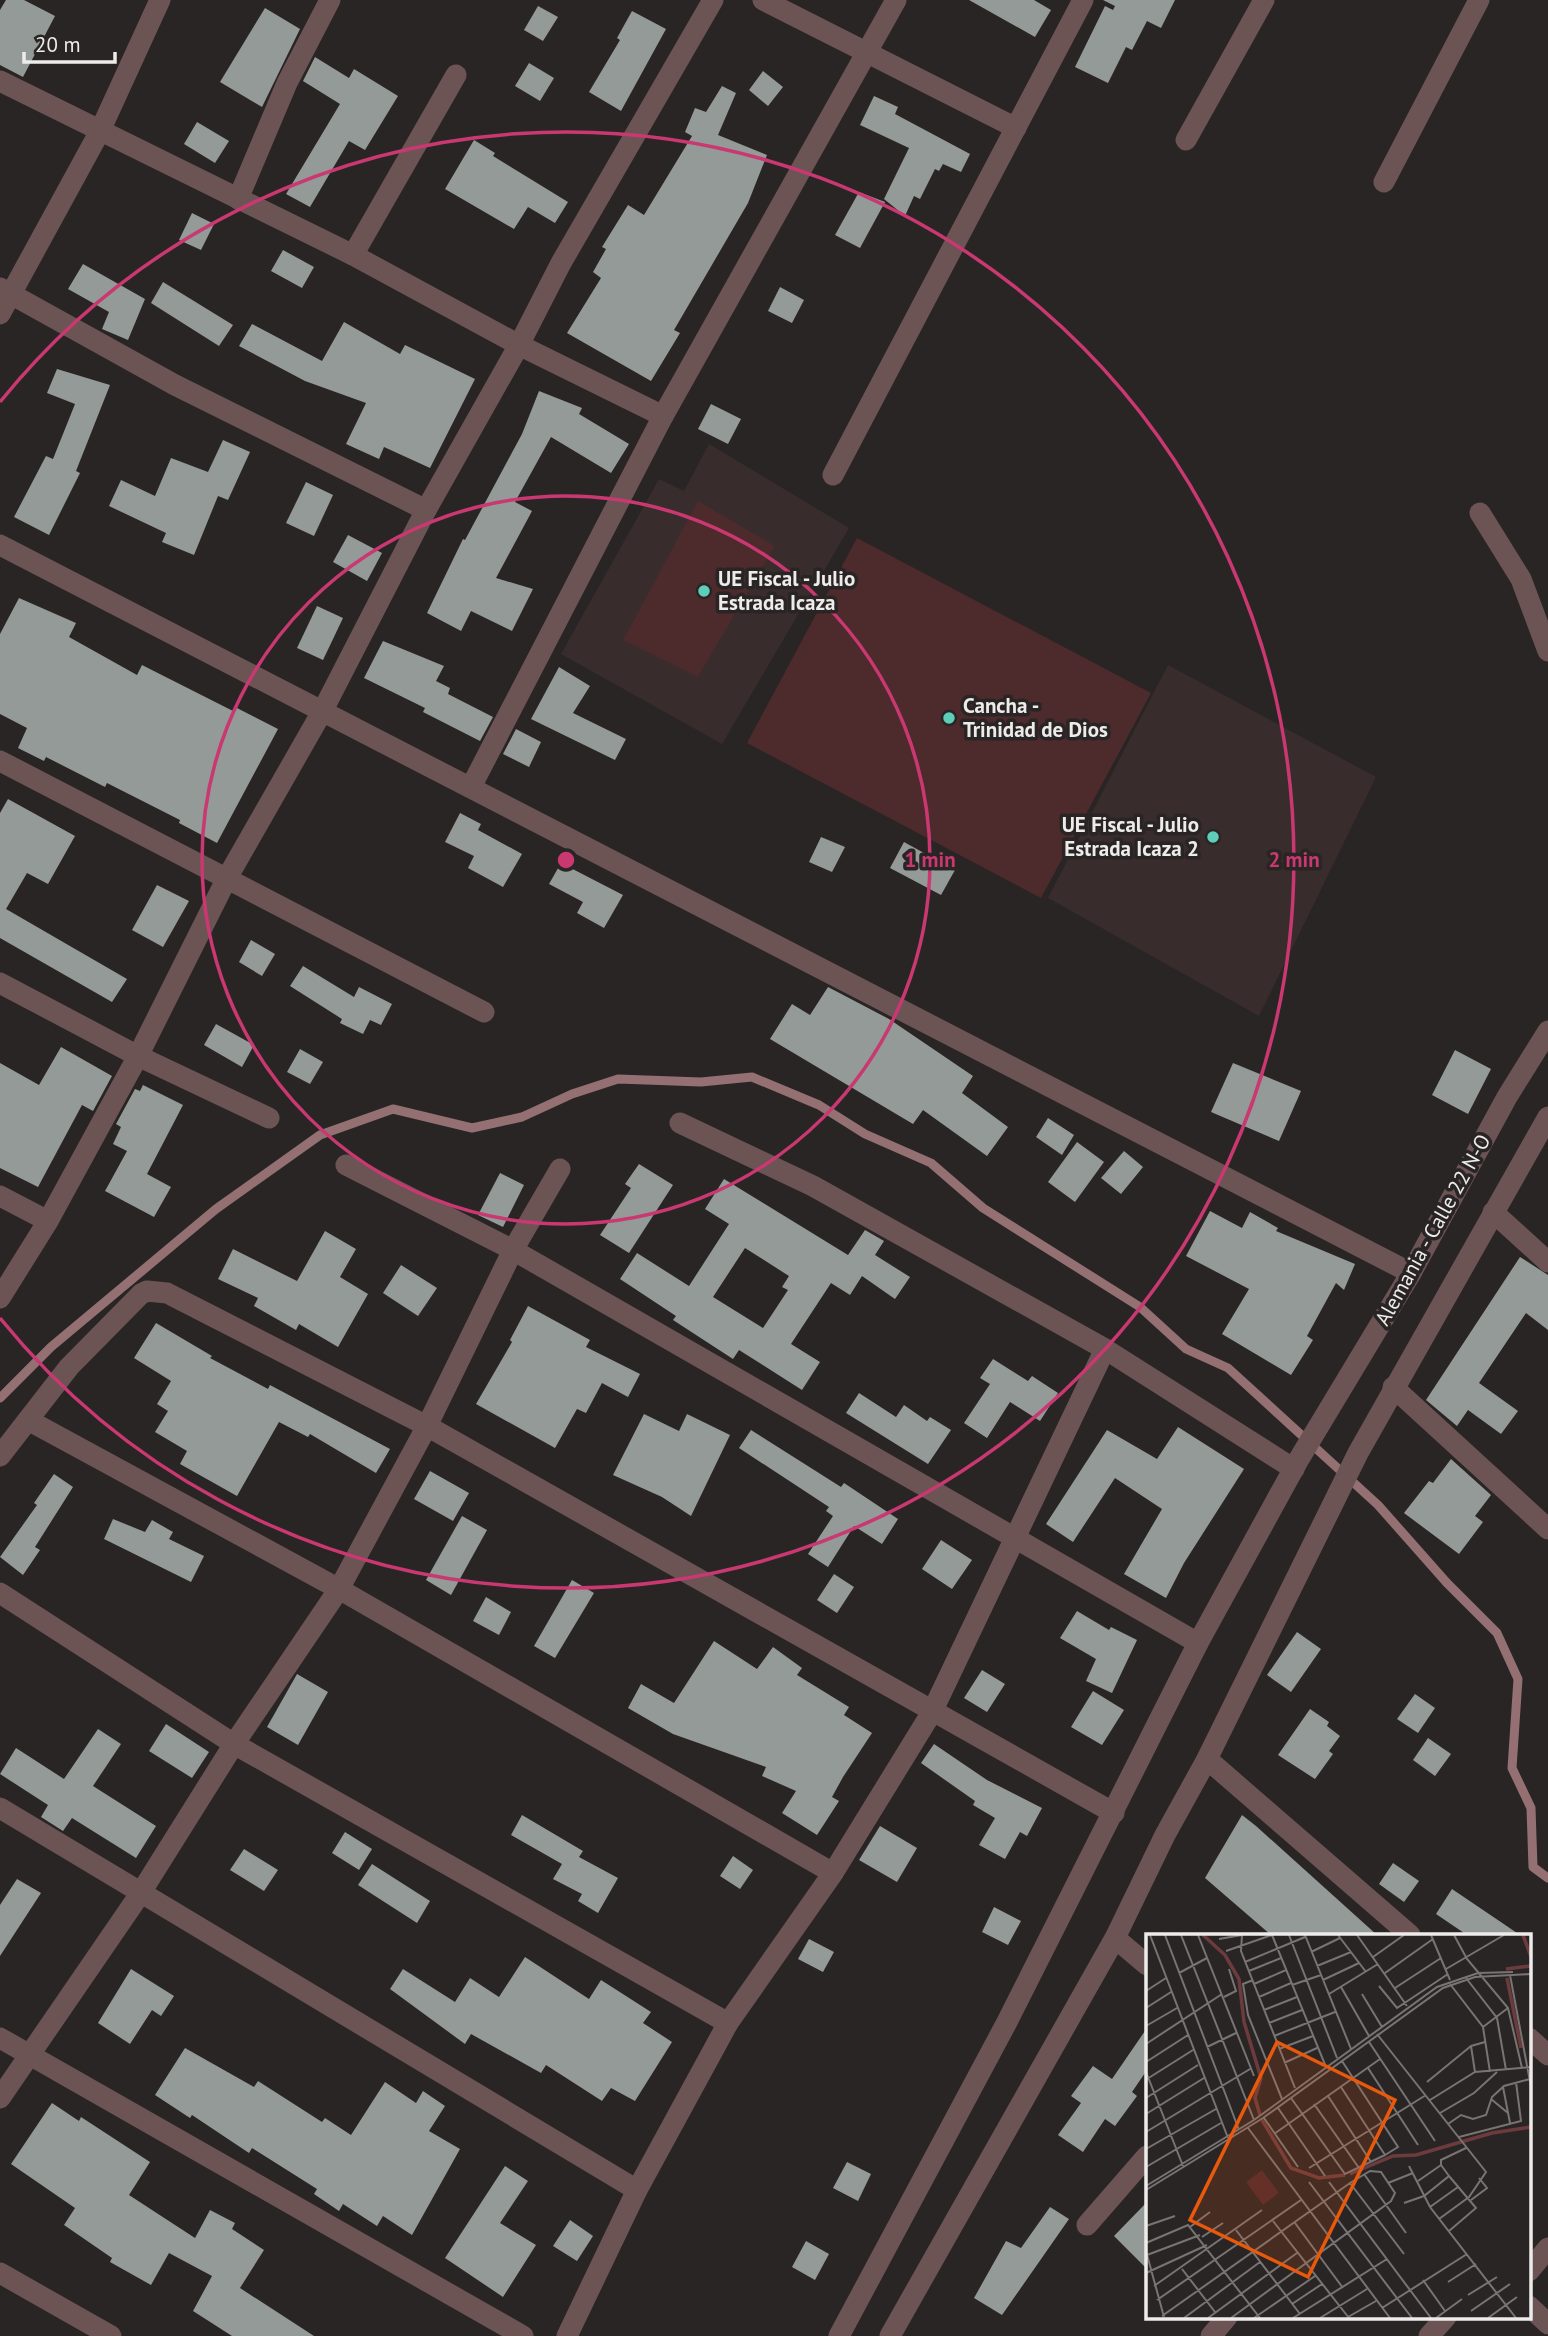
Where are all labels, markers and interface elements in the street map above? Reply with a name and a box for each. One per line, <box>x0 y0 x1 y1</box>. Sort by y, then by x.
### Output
scale bar <box>24 21 116 65</box>
text: 20 m <box>35 31 81 58</box>
place label: UE Fiscal - Julio Estrada Icaza <box>718 565 855 616</box>
marker: UE Fiscal - Julio Estrada Icaza <box>696 583 712 599</box>
place label: Cancha - Trinidad de Dios <box>963 692 1108 743</box>
marker: Cancha - Trinidad de Dios <box>941 710 957 726</box>
place label: UE Fiscal - Julio Estrada Icaza 2 <box>1062 811 1199 862</box>
marker: UE Fiscal - Julio Estrada Icaza 2 <box>1205 829 1221 845</box>
text: 1 min <box>904 846 956 873</box>
text: 2 min <box>1268 846 1320 873</box>
centre of rings <box>554 848 578 872</box>
street label: Alemania - Calle 22 N-O <box>1369 1129 1496 1330</box>
inset map <box>1146 1934 1530 2318</box>

